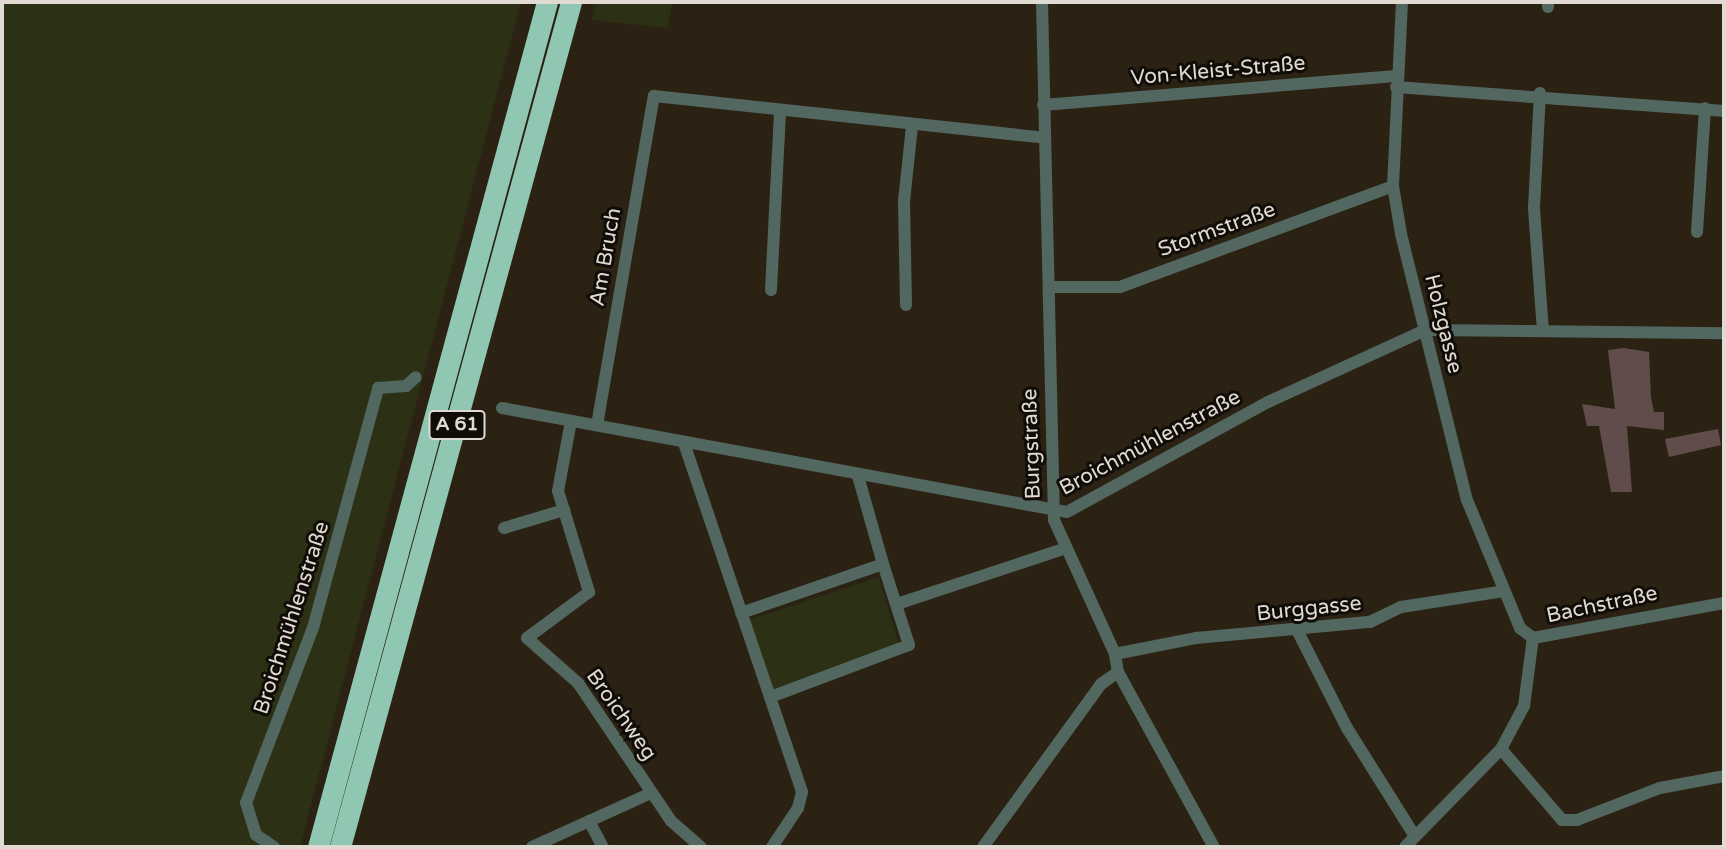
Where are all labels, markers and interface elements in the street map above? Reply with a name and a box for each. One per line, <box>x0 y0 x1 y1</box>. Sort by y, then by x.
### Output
street label: Von-Kleist-Straße <box>1130 51 1306 91</box>
street label: Stormstraße <box>1155 197 1279 263</box>
street label: Am Bruch <box>585 206 627 308</box>
street label: Holzgasse <box>1419 272 1467 376</box>
street label: Broichmühlenstraße <box>1055 385 1245 501</box>
street label: Burgstraße <box>1017 388 1047 500</box>
road number: A 61 <box>427 410 487 440</box>
street label: Broichmühlenstraße <box>249 518 335 718</box>
street label: Bachstraße <box>1544 581 1660 629</box>
street label: Burggasse <box>1255 591 1363 627</box>
street label: Broichweg <box>580 665 662 765</box>

